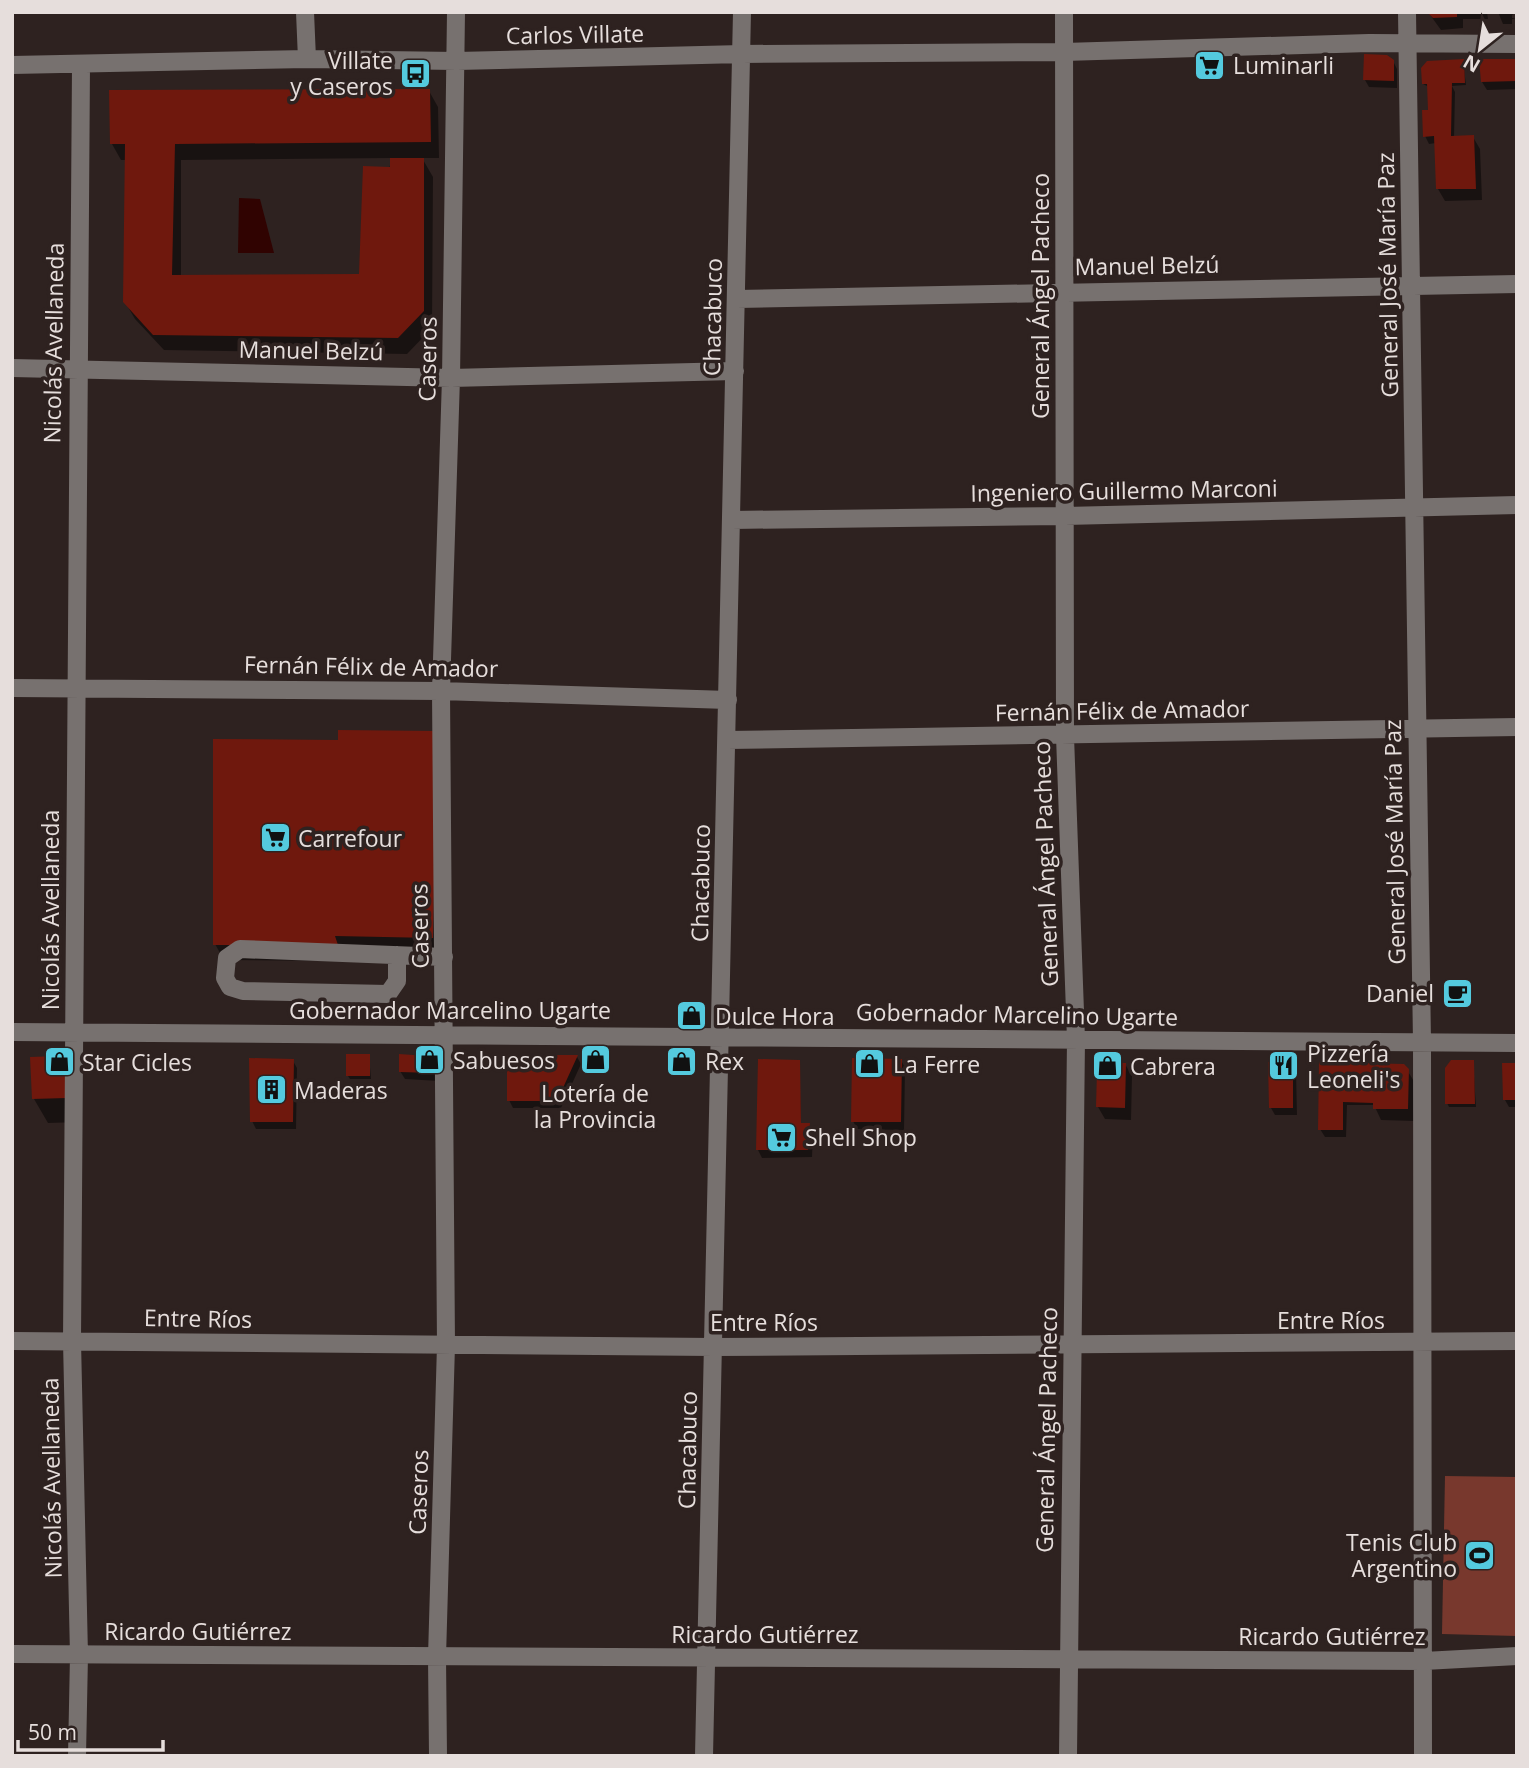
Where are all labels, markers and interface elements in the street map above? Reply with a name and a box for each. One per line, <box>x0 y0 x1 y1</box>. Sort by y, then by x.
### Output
north arrow <box>1445 14 1515 84</box>
street label: Carlos Villate <box>506 17 644 51</box>
place label: Villate y Caseros <box>290 44 393 102</box>
supermarket icon: Luminarli <box>1193 48 1227 82</box>
place label: Luminarli <box>1233 49 1334 81</box>
text: N <box>1458 49 1485 79</box>
bus stop icon: Villate y Caseros <box>399 56 433 90</box>
street label: General José María Paz <box>1369 152 1405 398</box>
street label: General Ángel Pacheco <box>1024 173 1056 419</box>
street label: Nicolás Avellaneda <box>35 242 71 444</box>
street label: Manuel Belzú <box>1074 248 1220 282</box>
street label: Chacabuco <box>695 258 729 376</box>
street label: Caseros <box>410 316 444 402</box>
street label: Manuel Belzú <box>238 333 384 367</box>
street label: Ingeniero Guillermo Marconi <box>970 471 1278 509</box>
street label: Fernán Félix de Amador <box>244 648 499 684</box>
street label: Fernán Félix de Amador <box>995 692 1250 728</box>
street label: General José María Paz <box>1376 719 1412 965</box>
street label: General Ángel Pacheco <box>1025 741 1065 987</box>
street label: Nicolás Avellaneda <box>34 810 66 1010</box>
supermarket icon: Carrefour <box>258 821 292 855</box>
place label: Carrefour <box>298 822 403 854</box>
street label: Chacabuco <box>683 824 717 942</box>
street label: Caseros <box>402 883 436 969</box>
cafe icon: Daniel <box>1440 976 1474 1010</box>
place label: Daniel <box>1366 977 1434 1009</box>
street label: Gobernador Marcelino Ugarte <box>289 994 611 1026</box>
street label: Gobernador Marcelino Ugarte <box>856 995 1178 1033</box>
shop icon: Dulce Hora <box>675 999 709 1033</box>
place label: Dulce Hora <box>715 1000 834 1032</box>
place label: Pizzería Leoneli's <box>1307 1037 1400 1095</box>
shop icon: Lotería de la Provincia <box>578 1042 612 1076</box>
shop icon: Sabuesos <box>413 1043 447 1077</box>
place label: Sabuesos <box>453 1044 555 1076</box>
shop icon: Rex <box>665 1044 699 1078</box>
shop icon: Star Cicles <box>42 1045 76 1079</box>
place label: Rex <box>705 1045 744 1077</box>
place label: Star Cicles <box>82 1046 192 1078</box>
shop icon: La Ferre <box>853 1047 887 1081</box>
place label: La Ferre <box>893 1048 980 1080</box>
shop icon: Cabrera <box>1090 1049 1124 1083</box>
restaurant icon: Pizzería Leoneli's <box>1267 1049 1301 1083</box>
place label: Cabrera <box>1130 1050 1216 1082</box>
building icon: Maderas <box>254 1073 288 1107</box>
place label: Maderas <box>294 1074 388 1106</box>
place label: Lotería de la Provincia <box>534 1077 656 1135</box>
supermarket icon: Shell Shop <box>765 1120 799 1154</box>
place label: Shell Shop <box>805 1121 917 1153</box>
street label: Entre Ríos <box>144 1301 252 1335</box>
street label: Entre Ríos <box>1277 1304 1385 1336</box>
street label: Entre Ríos <box>710 1306 818 1338</box>
street label: General Ángel Pacheco <box>1028 1307 1064 1553</box>
street label: Nicolás Avellaneda <box>33 1377 69 1579</box>
street label: Chacabuco <box>670 1391 704 1509</box>
street label: Caseros <box>401 1449 435 1535</box>
place label: Tenis Club Argentino <box>1346 1526 1457 1584</box>
sports icon: Tenis Club Argentino <box>1463 1538 1497 1572</box>
street label: Ricardo Gutiérrez <box>104 1615 292 1647</box>
street label: Ricardo Gutiérrez <box>671 1618 859 1650</box>
street label: Ricardo Gutiérrez <box>1238 1620 1426 1652</box>
scale bar <box>18 1708 163 1752</box>
text: 50 m <box>28 1718 77 1746</box>

